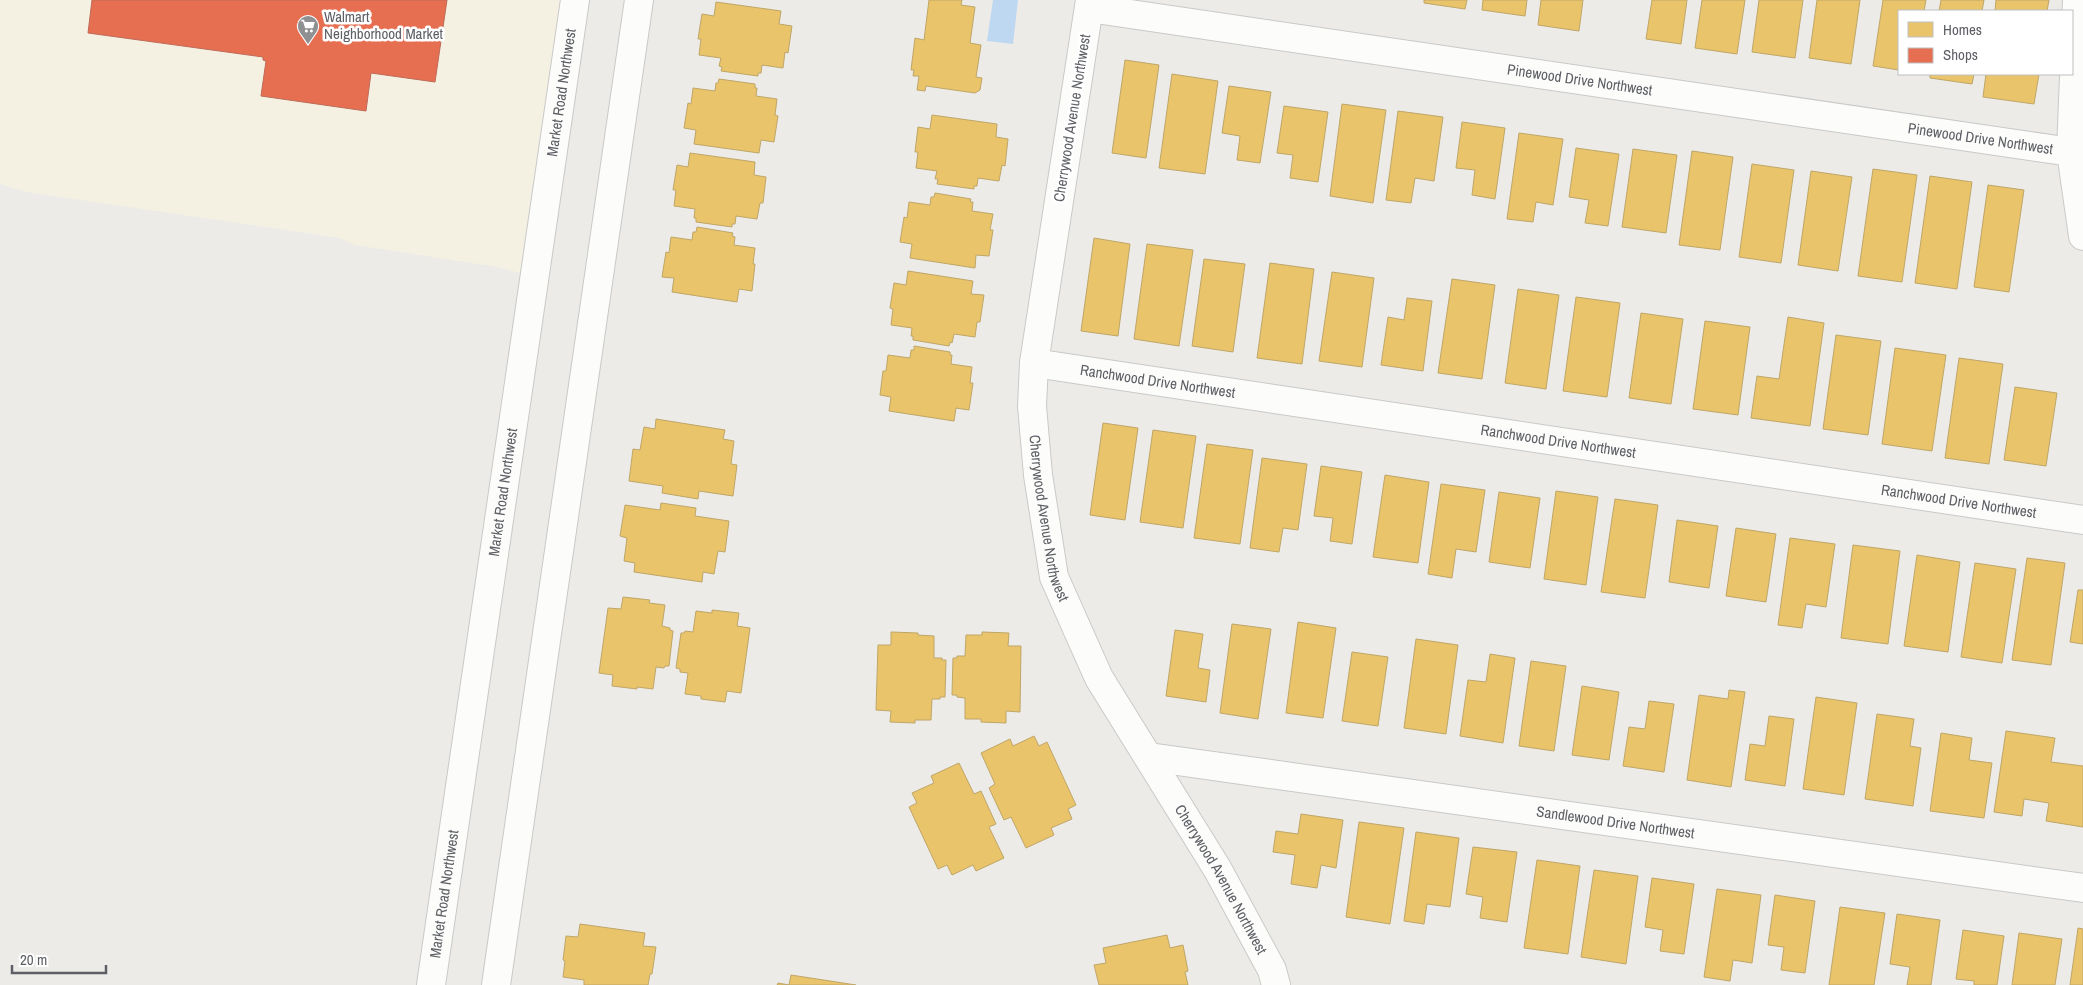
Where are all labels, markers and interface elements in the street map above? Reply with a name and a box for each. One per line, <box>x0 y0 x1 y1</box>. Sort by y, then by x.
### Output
place label: Walmart Neighborhood Market <box>324 6 444 44</box>
legend <box>1898 10 2073 75</box>
supermarket icon: Walmart Neighborhood Market <box>296 14 320 45</box>
text: Homes <box>1943 19 1982 40</box>
street label: Market Road Northwest <box>541 26 581 158</box>
street label: Cherrywood Avenue Northwest <box>1048 32 1095 203</box>
text: Shops <box>1943 44 1978 65</box>
street label: Pinewood Drive Northwest <box>1506 58 1654 101</box>
street label: Pinewood Drive Northwest <box>1907 117 2055 159</box>
street label: Ranchwood Drive Northwest <box>1079 359 1237 403</box>
street label: Ranchwood Drive Northwest <box>1479 419 1638 463</box>
street label: Market Road Northwest <box>483 426 522 558</box>
street label: Cherrywood Avenue Northwest <box>1025 434 1075 605</box>
street label: Ranchwood Drive Northwest <box>1880 479 2038 523</box>
street label: Cherrywood Avenue Northwest <box>1170 800 1273 958</box>
street label: Sandlewood Drive Northwest <box>1535 800 1696 843</box>
street label: Market Road Northwest <box>424 828 464 959</box>
scale bar <box>12 942 106 974</box>
text: 20 m <box>20 949 47 970</box>

